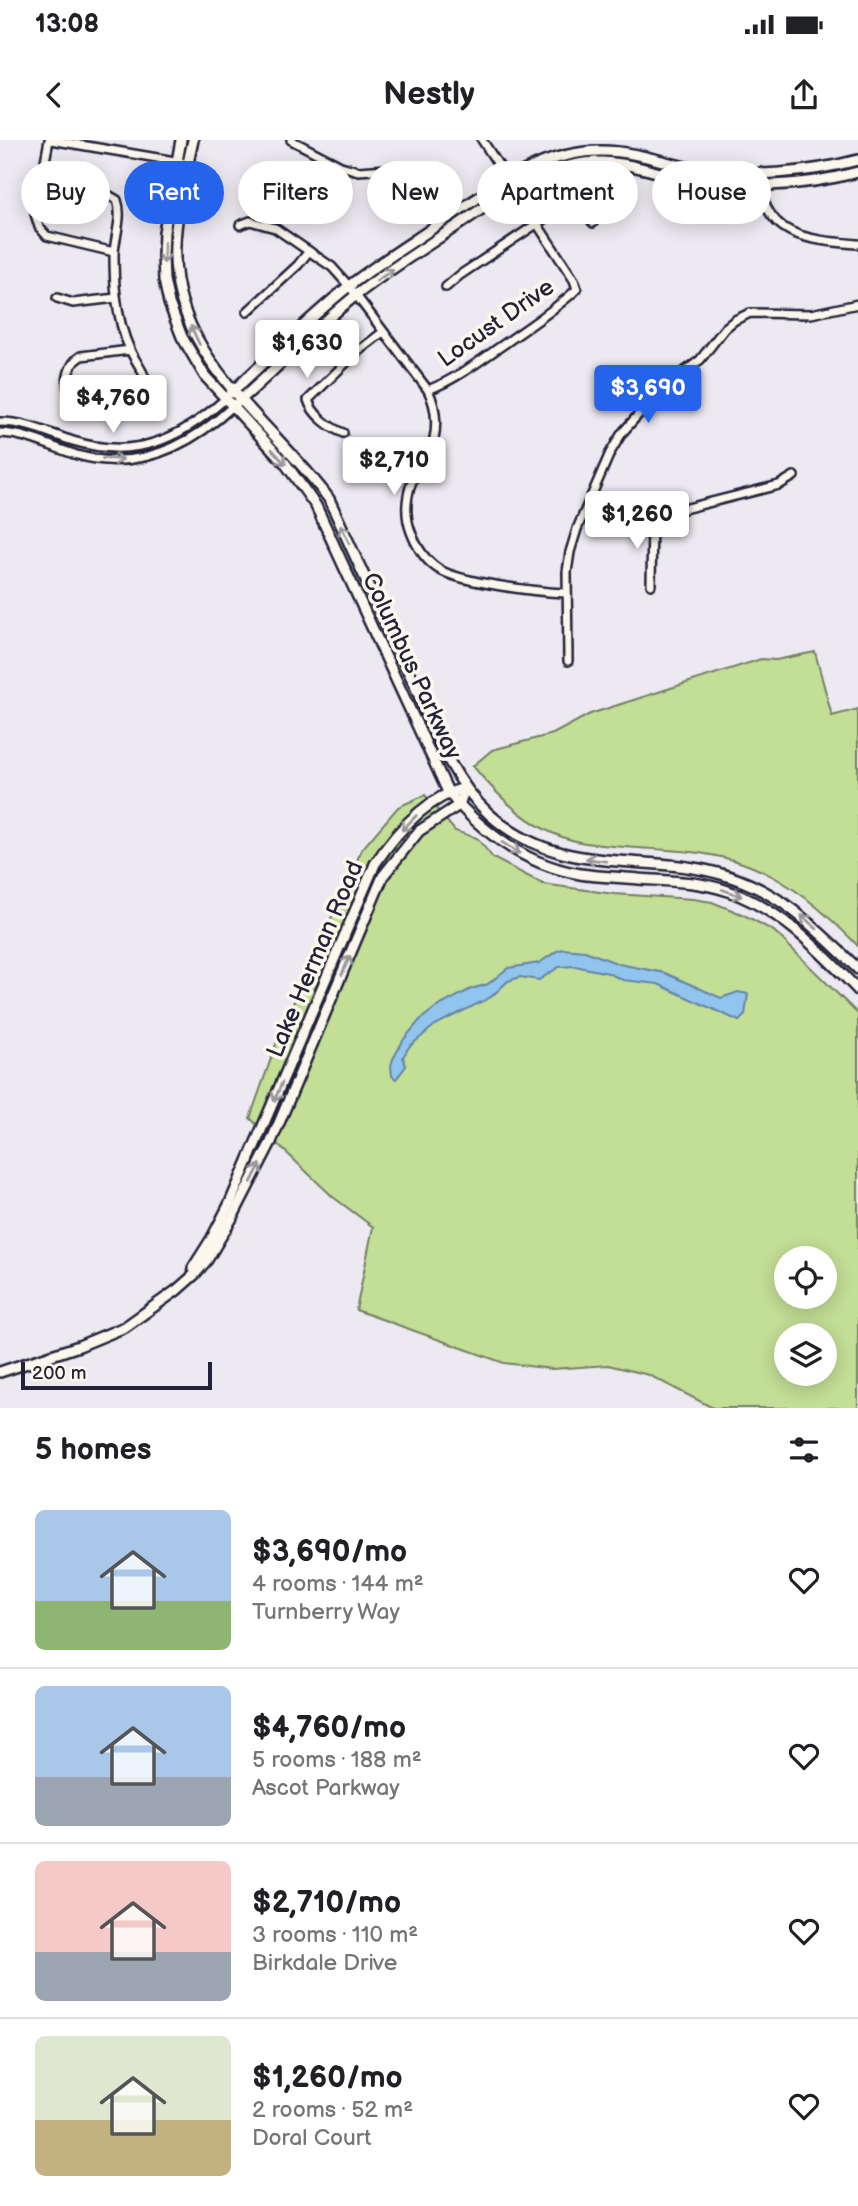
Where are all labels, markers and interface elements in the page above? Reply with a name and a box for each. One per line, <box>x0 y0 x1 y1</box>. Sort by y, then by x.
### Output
text: 13:08 <box>35 9 99 40</box>
text: Nestly <box>383 75 475 114</box>
icon: back <box>35 76 73 114</box>
icon: share <box>785 76 823 114</box>
chip: Buy <box>21 161 110 224</box>
chip: Rent <box>124 161 224 224</box>
chip: Filters <box>238 161 353 224</box>
chip: New <box>367 161 463 224</box>
chip: Apartment <box>477 161 638 224</box>
chip: House <box>652 161 771 224</box>
one-way arrow <box>157 241 170 264</box>
one-way arrow <box>375 268 394 282</box>
street label: Locust Drive <box>432 272 560 374</box>
pin: $1,630 <box>250 320 364 380</box>
one-way arrow <box>187 325 200 346</box>
text: $1,630 <box>271 329 343 357</box>
pin: $3,690 <box>591 366 705 425</box>
text: $3,690 <box>610 374 686 402</box>
pin: $4,760 <box>56 376 170 435</box>
text: $4,760 <box>76 384 150 412</box>
pin: $2,710 <box>337 438 451 497</box>
text: $2,710 <box>359 446 429 474</box>
one-way arrow <box>271 448 287 466</box>
one-way arrow <box>102 453 125 466</box>
pin: $1,260 <box>580 492 694 551</box>
text: $1,260 <box>601 500 673 528</box>
one-way arrow <box>338 524 351 545</box>
street label: Columbus Parkway <box>356 568 468 764</box>
one-way arrow <box>401 815 418 832</box>
one-way arrow <box>501 841 521 855</box>
one-way arrow <box>585 853 607 866</box>
street label: Lake Herman Road <box>260 856 370 1062</box>
one-way arrow <box>720 888 742 900</box>
one-way arrow <box>800 914 818 930</box>
one-way arrow <box>340 954 353 976</box>
one-way arrow <box>271 1081 284 1102</box>
one-way arrow <box>249 1163 263 1184</box>
map controls <box>774 1246 837 1386</box>
button: locate <box>774 1246 837 1309</box>
button: layers <box>774 1323 837 1386</box>
scale bar <box>21 1359 212 1391</box>
text: 200 m <box>32 1362 86 1385</box>
icon: filters <box>785 1431 823 1469</box>
text: 5 homes <box>35 1432 152 1468</box>
text: $3,690/mo <box>252 1534 407 1570</box>
icon: home <box>91 1538 175 1622</box>
icon: heart <box>785 1561 823 1599</box>
text: 4 rooms · 144 m² <box>252 1570 424 1598</box>
text: Turnberry Way <box>252 1598 400 1626</box>
text: $4,760/mo <box>252 1710 406 1746</box>
icon: home <box>91 1714 175 1798</box>
icon: heart <box>785 1737 823 1775</box>
text: 5 rooms · 188 m² <box>252 1746 422 1774</box>
text: Ascot Parkway <box>252 1774 400 1802</box>
text: $2,710/mo <box>252 1885 401 1921</box>
icon: home <box>91 1889 175 1973</box>
icon: heart <box>785 1912 823 1950</box>
text: 3 rooms · 110 m² <box>252 1921 418 1949</box>
text: Birkdale Drive <box>252 1949 397 1977</box>
text: $1,260/mo <box>252 2060 403 2096</box>
icon: home <box>91 2064 175 2148</box>
icon: heart <box>785 2087 823 2125</box>
text: 2 rooms · 52 m² <box>252 2096 413 2124</box>
text: Doral Court <box>252 2124 371 2152</box>

